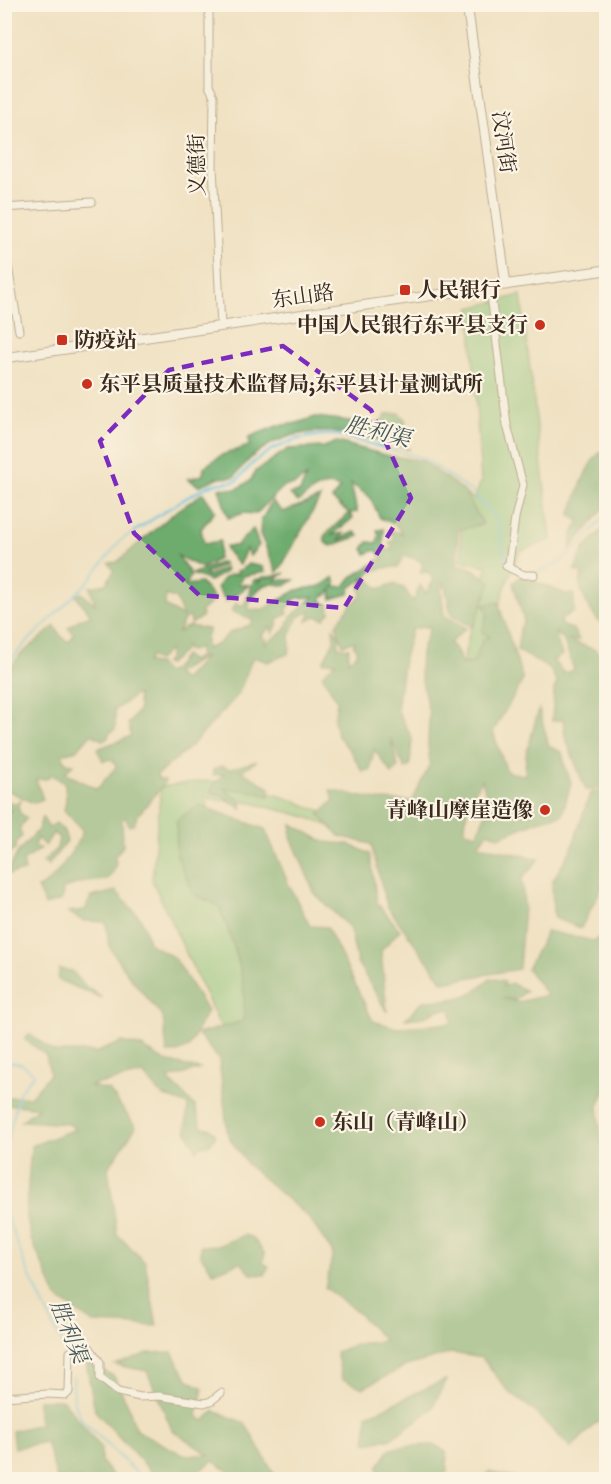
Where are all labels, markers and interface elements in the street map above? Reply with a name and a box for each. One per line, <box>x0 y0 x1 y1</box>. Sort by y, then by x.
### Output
street label: 汶河街 <box>485 109 520 175</box>
street label: 义德街 <box>184 133 213 197</box>
place label: 人民银行 <box>417 278 501 305</box>
street label: 东山路 <box>270 280 336 315</box>
marker: 人民银行 <box>398 283 412 297</box>
place label: 中国人民银行东平县支行 <box>297 313 528 340</box>
marker: 中国人民银行东平县支行 <box>533 318 547 332</box>
place label: 防疫站 <box>74 328 137 355</box>
marker: 防疫站 <box>55 333 69 347</box>
place label: 东平县质量技术监督局;东平县计量测试所 <box>99 372 483 399</box>
marker: 东平县质量技术监督局;东平县计量测试所 <box>80 377 94 391</box>
water label: 胜利渠 <box>342 411 416 455</box>
place label: 青峰山摩崖造像 <box>386 798 533 825</box>
marker: 青峰山摩崖造像 <box>538 803 552 817</box>
place label: 东山（青峰山） <box>332 1110 479 1137</box>
marker: 东山（青峰山） <box>313 1115 327 1129</box>
water label: 胜利渠 <box>43 1296 95 1370</box>

